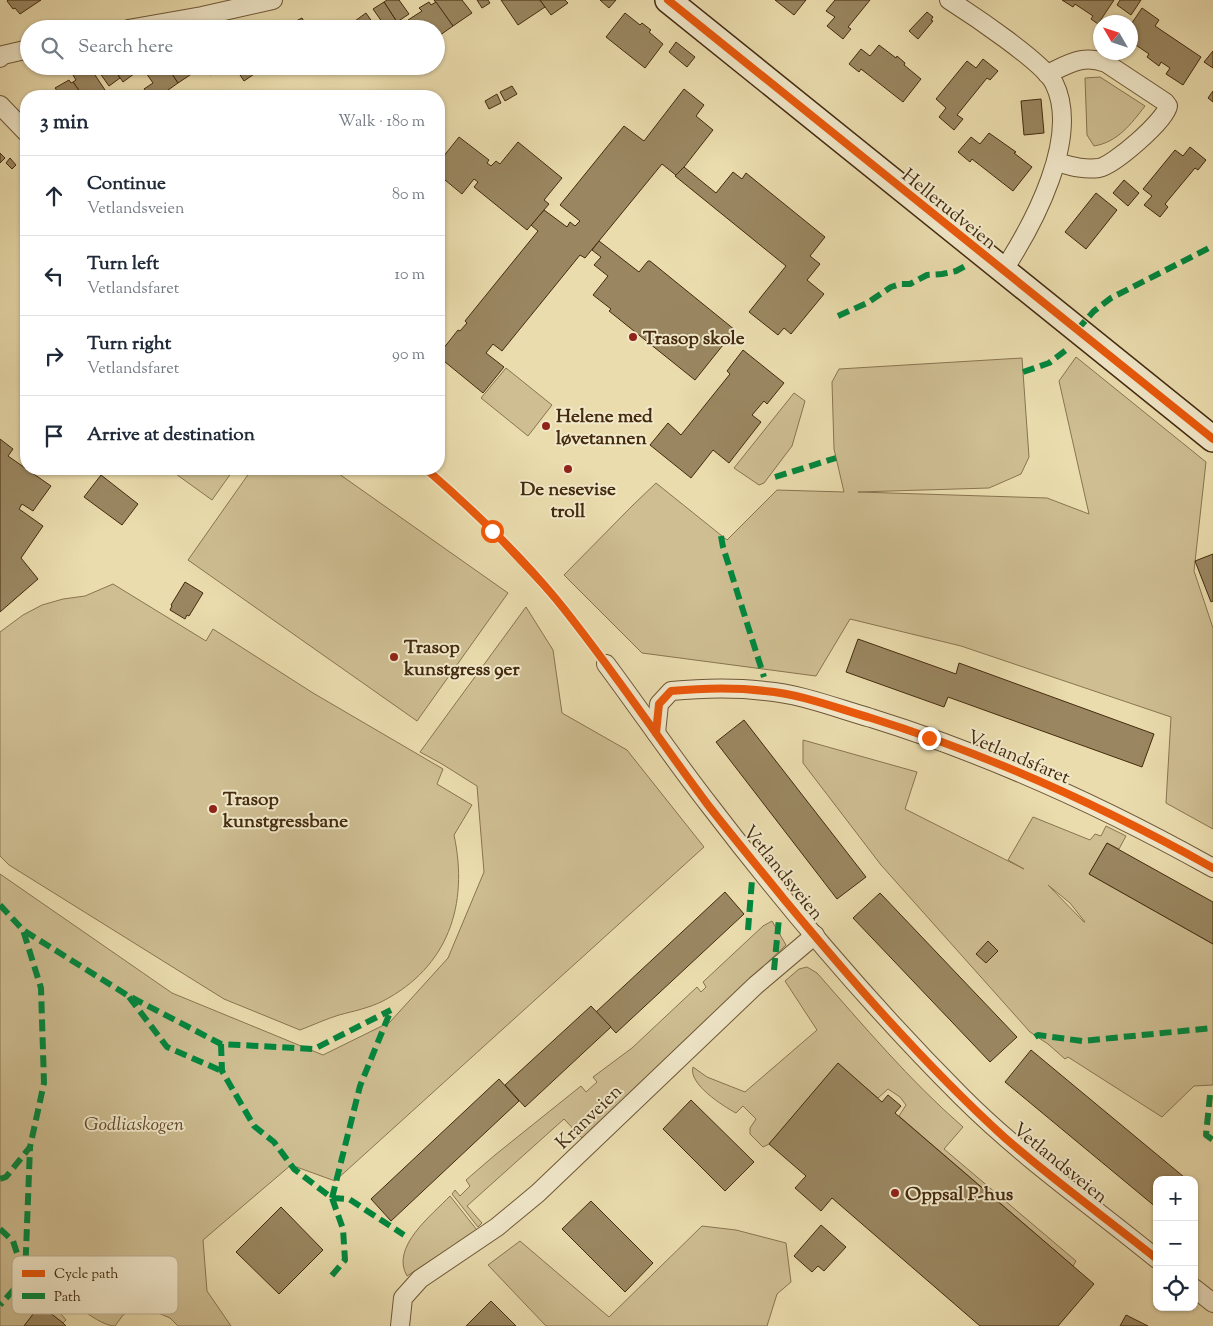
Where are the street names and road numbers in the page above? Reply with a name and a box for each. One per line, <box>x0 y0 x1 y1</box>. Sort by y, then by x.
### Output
street label: Hellerudveien <box>895 163 1002 257</box>
street label: Vetlandsfaret <box>962 724 1074 792</box>
street label: Vetlandsveien <box>735 820 829 927</box>
street label: Kranveien <box>550 1079 629 1157</box>
street label: Vetlandsveien <box>1006 1117 1113 1211</box>

